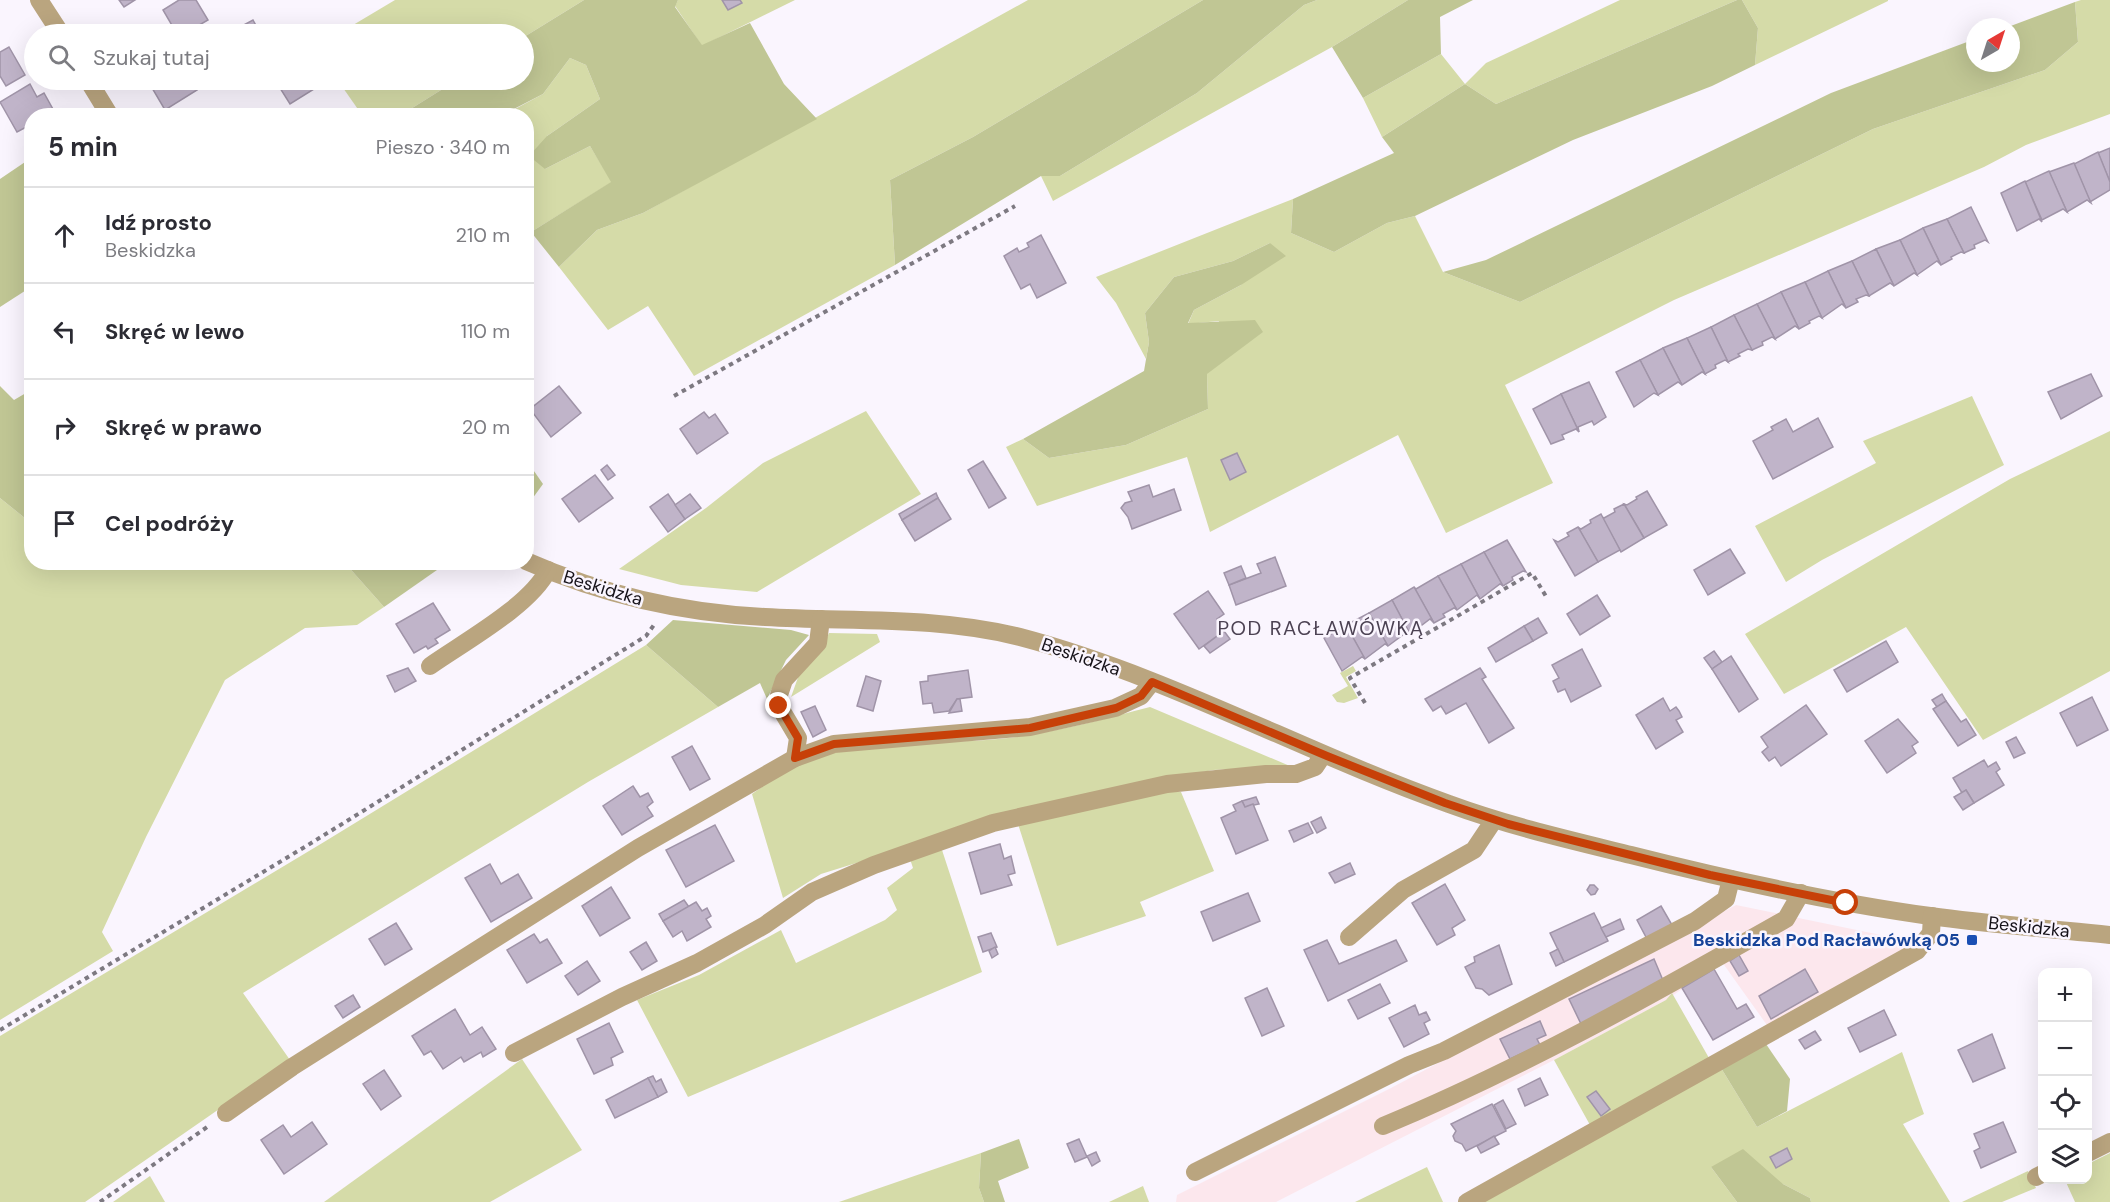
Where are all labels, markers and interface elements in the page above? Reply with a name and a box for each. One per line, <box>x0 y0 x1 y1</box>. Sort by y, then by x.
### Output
north arrow <box>1966 18 2020 72</box>
search box <box>24 24 534 90</box>
icon: search <box>45 41 78 74</box>
text: Szukaj tutaj <box>93 43 210 72</box>
text: 5 min <box>48 130 118 164</box>
text: Pieszo · 340 m <box>376 134 510 160</box>
text: Idź prosto <box>105 208 212 237</box>
icon: ahead <box>48 219 81 252</box>
text: 210 m <box>455 222 510 248</box>
text: Beskidzka <box>105 237 196 263</box>
icon: left <box>48 315 81 348</box>
text: Skręć w lewo <box>105 317 245 346</box>
text: 110 m <box>461 318 510 344</box>
icon: right <box>48 411 81 444</box>
text: Skręć w prawo <box>105 413 262 442</box>
text: 20 m <box>462 414 510 440</box>
icon: arrive <box>48 507 81 540</box>
text: Cel podróży <box>105 509 234 538</box>
street label: Beskidzka <box>560 565 646 611</box>
district label: POD RACŁAWÓWKĄ <box>1218 615 1424 641</box>
street label: Beskidzka <box>1038 632 1124 682</box>
route end <box>765 692 791 718</box>
route start <box>1832 889 1858 915</box>
street label: Beskidzka <box>1987 911 2071 943</box>
place label: Beskidzka Pod Racławówką 05 <box>1693 928 1960 952</box>
marker: Beskidzka Pod Racławówką 05 <box>1965 933 1979 947</box>
map controls <box>2038 968 2092 1184</box>
button: + <box>2038 968 2092 1022</box>
button: − <box>2038 1022 2092 1076</box>
button: locate <box>2038 1076 2092 1130</box>
button: layers <box>2038 1130 2092 1184</box>

